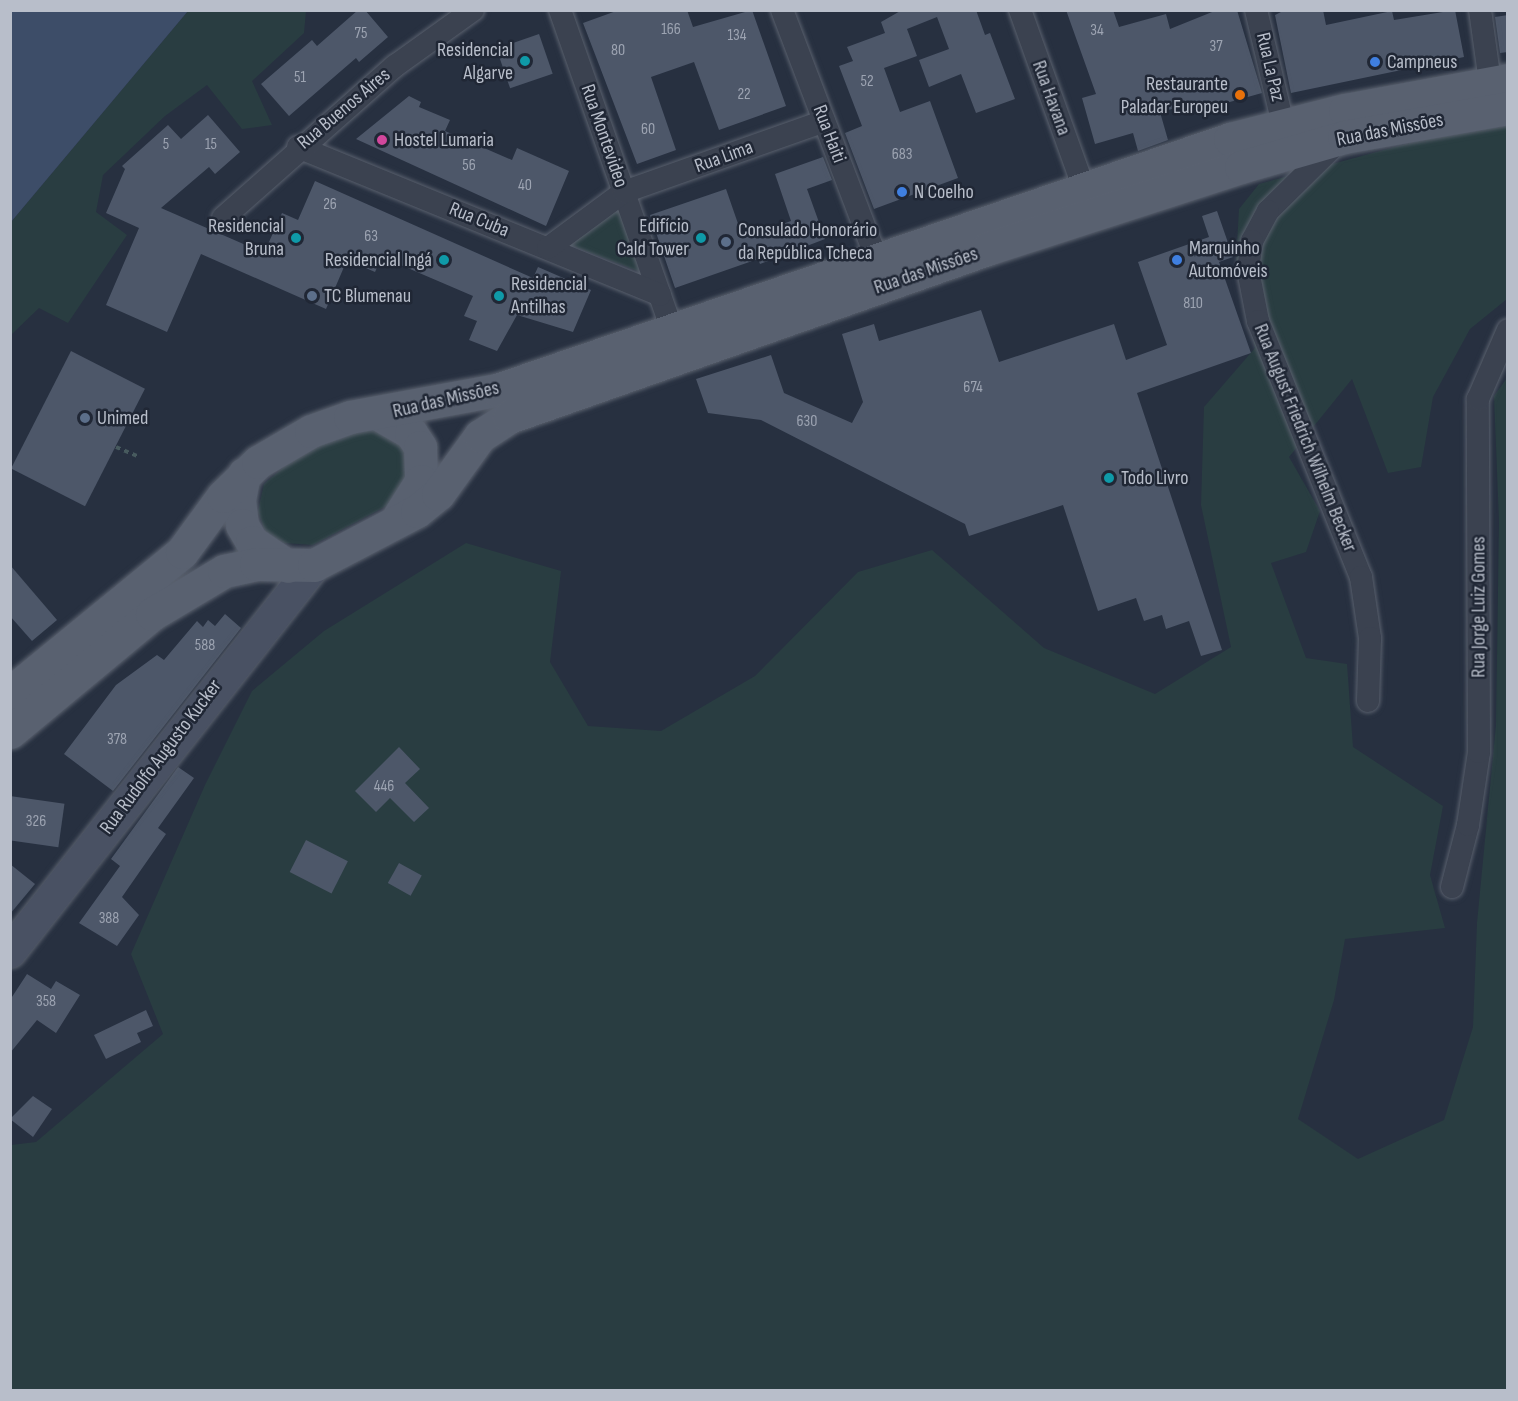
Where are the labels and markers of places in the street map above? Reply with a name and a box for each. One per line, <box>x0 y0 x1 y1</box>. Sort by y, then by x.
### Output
place label: Residencial Algarve <box>437 38 513 85</box>
place label: Campneus <box>1387 50 1457 74</box>
marker: Residencial Algarve <box>518 54 532 68</box>
marker: Campneus <box>1368 55 1382 69</box>
place label: Restaurante Paladar Europeu <box>1121 72 1228 119</box>
marker: Restaurante Paladar Europeu <box>1233 88 1247 102</box>
place label: Hostel Lumaria <box>394 128 494 152</box>
marker: Hostel Lumaria <box>375 133 389 147</box>
place label: N Coelho <box>914 180 974 204</box>
marker: N Coelho <box>895 185 909 199</box>
place label: Residencial Bruna <box>208 214 284 261</box>
place label: Edifício Cald Tower <box>617 214 689 261</box>
place label: Consulado Honorário da República Tcheca <box>738 219 877 266</box>
marker: Residencial Bruna <box>289 231 303 245</box>
marker: Edifício Cald Tower <box>694 231 708 245</box>
marker: Consulado Honorário da República Tcheca <box>719 235 733 249</box>
place label: Marquinho Automóveis <box>1189 237 1268 284</box>
place label: Residencial Ingá <box>325 248 432 272</box>
marker: Residencial Ingá <box>437 253 451 267</box>
marker: Marquinho Automóveis <box>1170 253 1184 267</box>
place label: Residencial Antilhas <box>511 272 587 319</box>
place label: TC Blumenau <box>324 284 411 308</box>
marker: TC Blumenau <box>305 289 319 303</box>
marker: Residencial Antilhas <box>492 289 506 303</box>
place label: Unimed <box>97 406 148 430</box>
marker: Unimed <box>78 411 92 425</box>
place label: Todo Livro <box>1121 466 1188 490</box>
marker: Todo Livro <box>1102 471 1116 485</box>

